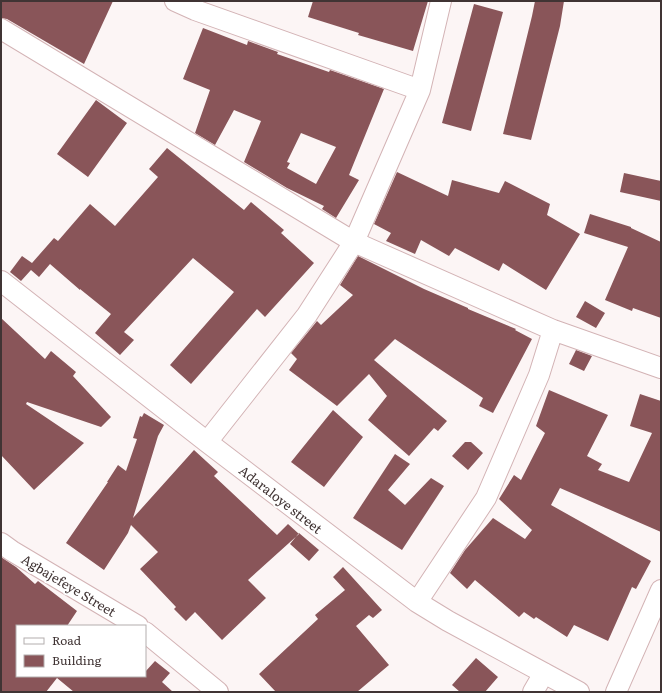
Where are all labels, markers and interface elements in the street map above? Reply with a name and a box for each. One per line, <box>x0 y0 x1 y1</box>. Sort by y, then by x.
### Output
street label: Adaraloye street <box>235 460 327 538</box>
street label: Agbajefeye Street <box>18 549 120 621</box>
legend <box>16 625 146 677</box>
text: Road <box>52 631 82 649</box>
text: Building <box>52 651 102 669</box>

